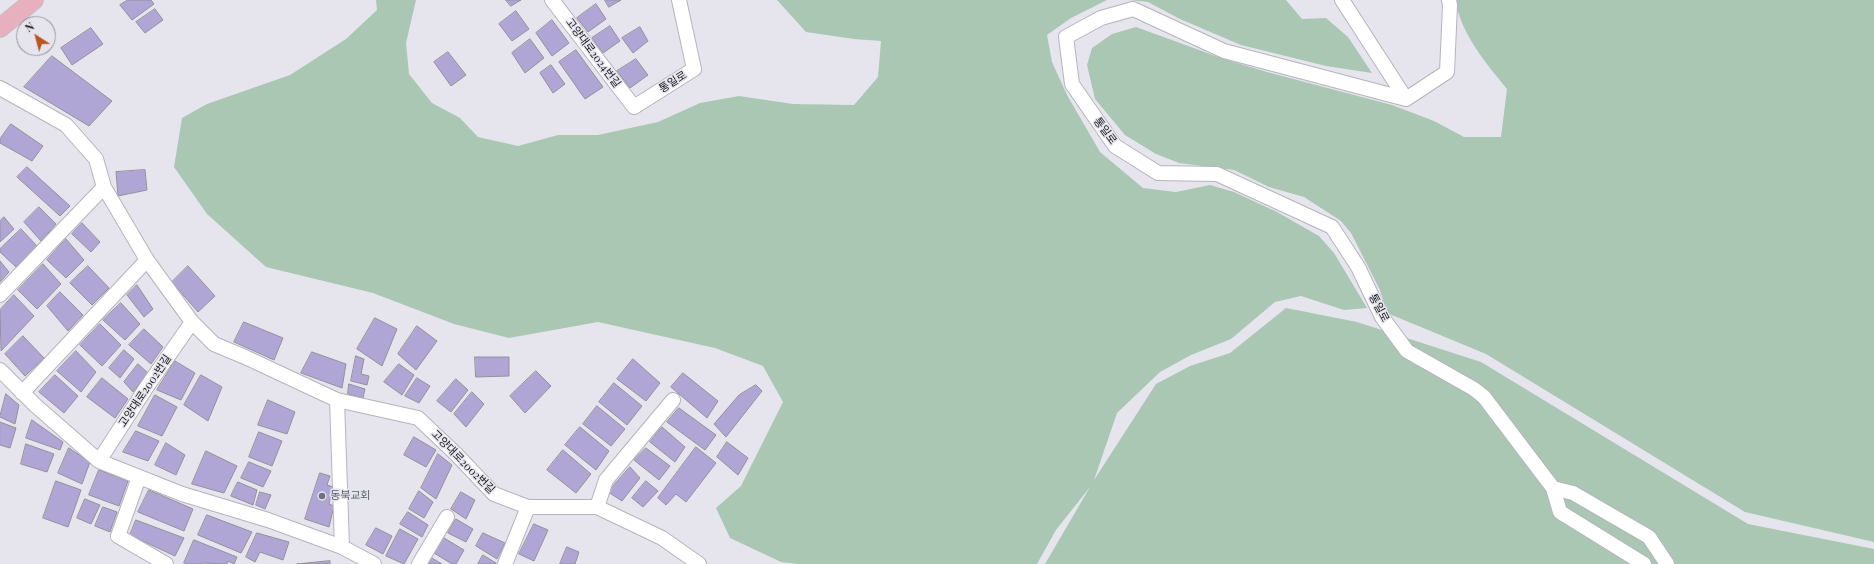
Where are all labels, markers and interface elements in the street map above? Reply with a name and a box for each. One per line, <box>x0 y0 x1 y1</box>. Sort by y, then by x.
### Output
north arrow <box>16 16 56 56</box>
street label: 고양대로2024번길 <box>563 16 623 90</box>
text: N <box>22 18 37 35</box>
street label: 통일로 <box>657 68 689 96</box>
street label: 통일로 <box>1091 115 1119 147</box>
street label: 통일로 <box>1366 291 1392 325</box>
street label: 고양대로2002번길 <box>116 352 174 430</box>
street label: 고양대로2002번길 <box>428 427 498 497</box>
place label: 동북교회 <box>330 489 370 503</box>
marker: 동북교회 <box>317 491 327 501</box>

